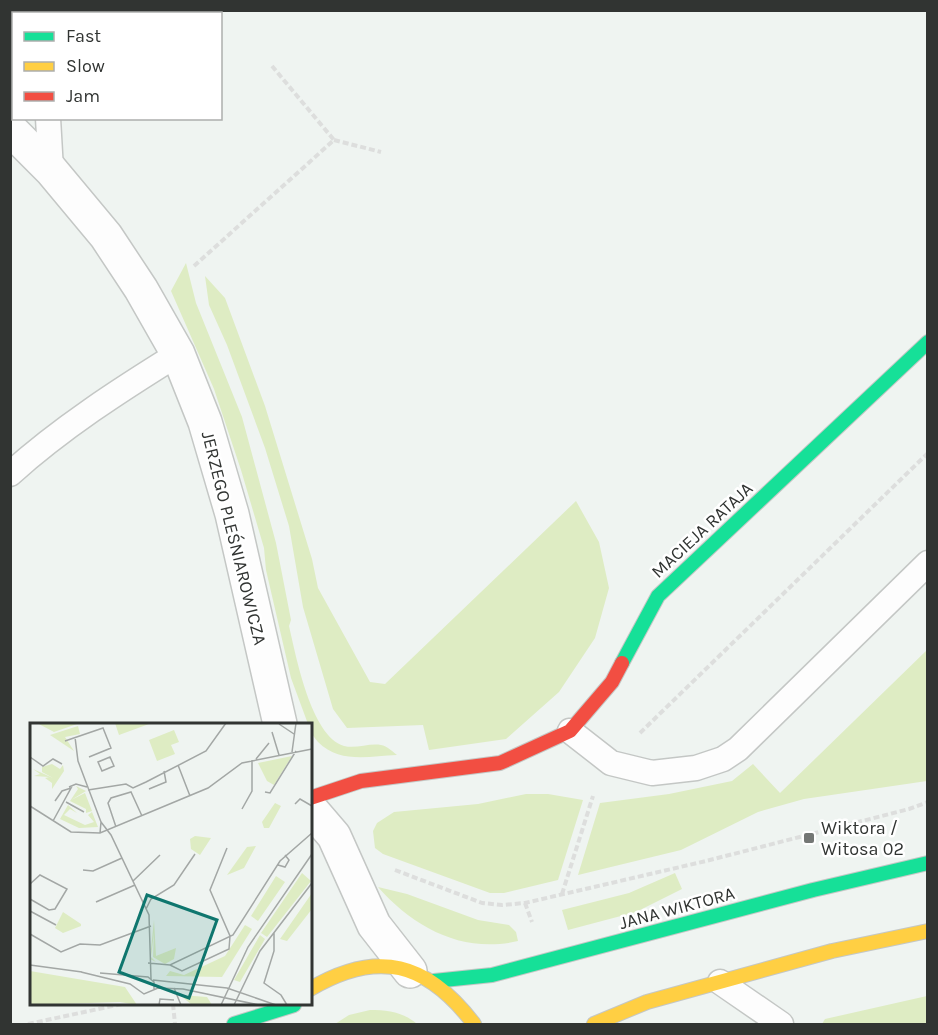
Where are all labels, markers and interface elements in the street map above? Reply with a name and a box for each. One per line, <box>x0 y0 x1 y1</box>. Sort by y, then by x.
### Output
legend <box>12 12 222 120</box>
text: Fast <box>66 25 101 47</box>
text: Slow <box>66 55 105 77</box>
text: Jam <box>66 85 100 107</box>
street label: JERZEGO PLEŚNIAROWICZA <box>197 429 272 647</box>
street label: MACIEJA RATAJA <box>647 477 757 583</box>
inset map <box>30 723 312 1005</box>
place label: Wiktora / Witosa 02 <box>821 817 904 860</box>
marker: Wiktora / Witosa 02 <box>802 831 816 845</box>
street label: JANA WIKTORA <box>617 882 737 934</box>

